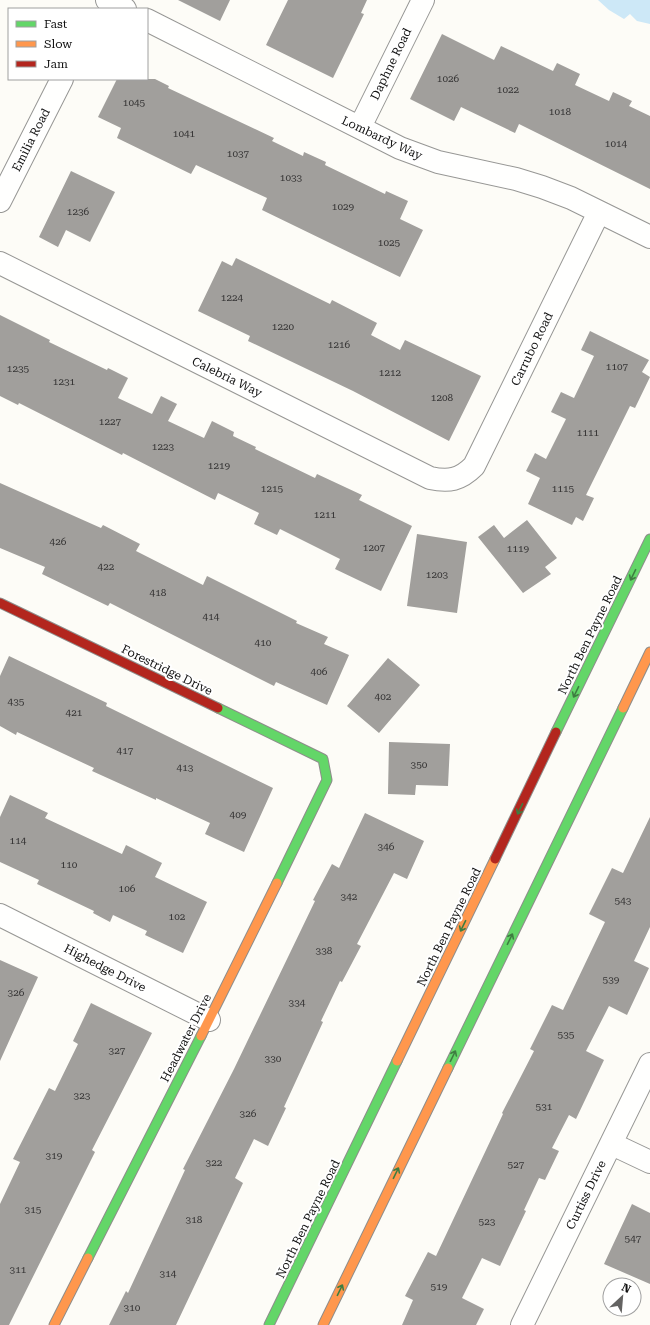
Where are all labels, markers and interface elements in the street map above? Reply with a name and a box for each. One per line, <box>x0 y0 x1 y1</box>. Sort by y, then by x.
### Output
legend <box>8 8 148 80</box>
text: Fast <box>44 17 68 31</box>
street label: Daphne Road <box>368 26 415 102</box>
text: Slow <box>44 37 72 51</box>
text: Jam <box>44 57 68 71</box>
house number: 1026 <box>437 73 460 84</box>
house number: 1022 <box>497 84 520 95</box>
house number: 1045 <box>123 97 146 108</box>
street label: Emilia Road <box>9 106 53 174</box>
house number: 1018 <box>549 106 572 117</box>
street label: Lombardy Way <box>339 113 425 163</box>
house number: 1041 <box>173 128 196 139</box>
house number: 1014 <box>605 138 628 149</box>
house number: 1037 <box>227 148 250 159</box>
house number: 1033 <box>280 172 303 183</box>
house number: 1029 <box>332 201 355 212</box>
house number: 1236 <box>67 206 90 217</box>
house number: 1025 <box>378 237 401 248</box>
house number: 1224 <box>221 292 244 303</box>
street label: Carrubo Road <box>508 310 556 388</box>
house number: 1220 <box>272 321 295 332</box>
house number: 1216 <box>328 339 351 350</box>
street label: Calebria Way <box>190 354 265 400</box>
house number: 1107 <box>606 361 629 372</box>
house number: 1235 <box>7 363 30 374</box>
house number: 1212 <box>379 367 402 378</box>
house number: 1231 <box>53 376 76 387</box>
house number: 1208 <box>431 392 454 403</box>
house number: 1227 <box>99 416 122 427</box>
house number: 1111 <box>577 427 600 438</box>
house number: 1223 <box>152 441 175 452</box>
house number: 1219 <box>208 460 231 471</box>
house number: 1215 <box>261 483 284 494</box>
house number: 1115 <box>552 483 575 494</box>
house number: 1211 <box>314 509 337 520</box>
house number: 426 <box>50 536 67 547</box>
house number: 1207 <box>363 542 386 553</box>
house number: 1119 <box>507 543 530 554</box>
house number: 422 <box>98 561 115 572</box>
one-way arrow <box>629 568 636 580</box>
house number: 1203 <box>426 569 449 580</box>
street label: North Ben Payne Road <box>555 573 625 697</box>
house number: 418 <box>150 587 167 598</box>
house number: 414 <box>203 611 220 622</box>
house number: 410 <box>255 637 272 648</box>
street label: Forestridge Drive <box>119 642 215 698</box>
house number: 406 <box>311 666 328 677</box>
one-way arrow <box>572 685 579 697</box>
house number: 402 <box>375 691 392 702</box>
house number: 435 <box>8 696 25 707</box>
house number: 421 <box>66 707 83 718</box>
house number: 417 <box>117 745 134 756</box>
house number: 350 <box>411 759 428 770</box>
house number: 413 <box>177 762 194 773</box>
one-way arrow <box>516 802 523 814</box>
house number: 409 <box>230 809 247 820</box>
house number: 114 <box>10 835 27 846</box>
house number: 346 <box>378 841 395 852</box>
house number: 110 <box>61 859 78 870</box>
street label: North Ben Payne Road <box>414 865 484 989</box>
house number: 106 <box>119 883 136 894</box>
house number: 342 <box>341 891 358 902</box>
house number: 543 <box>615 895 632 906</box>
house number: 102 <box>169 911 186 922</box>
one-way arrow <box>459 919 466 931</box>
one-way arrow <box>507 933 514 945</box>
street label: Highedge Drive <box>62 941 149 995</box>
house number: 338 <box>316 945 333 956</box>
house number: 539 <box>603 974 620 985</box>
house number: 326 <box>8 987 25 998</box>
street label: Headwater Drive <box>158 991 214 1084</box>
house number: 334 <box>289 997 306 1008</box>
house number: 535 <box>558 1029 575 1040</box>
house number: 327 <box>109 1045 126 1056</box>
one-way arrow <box>450 1050 457 1062</box>
house number: 330 <box>265 1053 282 1064</box>
house number: 323 <box>74 1090 91 1101</box>
house number: 531 <box>536 1101 553 1112</box>
house number: 326 <box>240 1108 257 1119</box>
house number: 319 <box>46 1150 63 1161</box>
house number: 322 <box>206 1157 223 1168</box>
street label: North Ben Payne Road <box>273 1157 343 1281</box>
street label: Curtiss Drive <box>563 1158 609 1232</box>
house number: 527 <box>508 1159 525 1170</box>
one-way arrow <box>393 1167 400 1179</box>
house number: 315 <box>25 1204 42 1215</box>
house number: 318 <box>186 1214 203 1225</box>
house number: 523 <box>479 1216 496 1227</box>
house number: 547 <box>625 1233 642 1244</box>
house number: 311 <box>10 1264 27 1275</box>
house number: 314 <box>160 1268 177 1279</box>
north arrow <box>602 1277 642 1317</box>
house number: 519 <box>431 1281 448 1292</box>
text: N <box>620 1281 633 1296</box>
one-way arrow <box>337 1284 344 1296</box>
house number: 310 <box>124 1302 141 1313</box>

